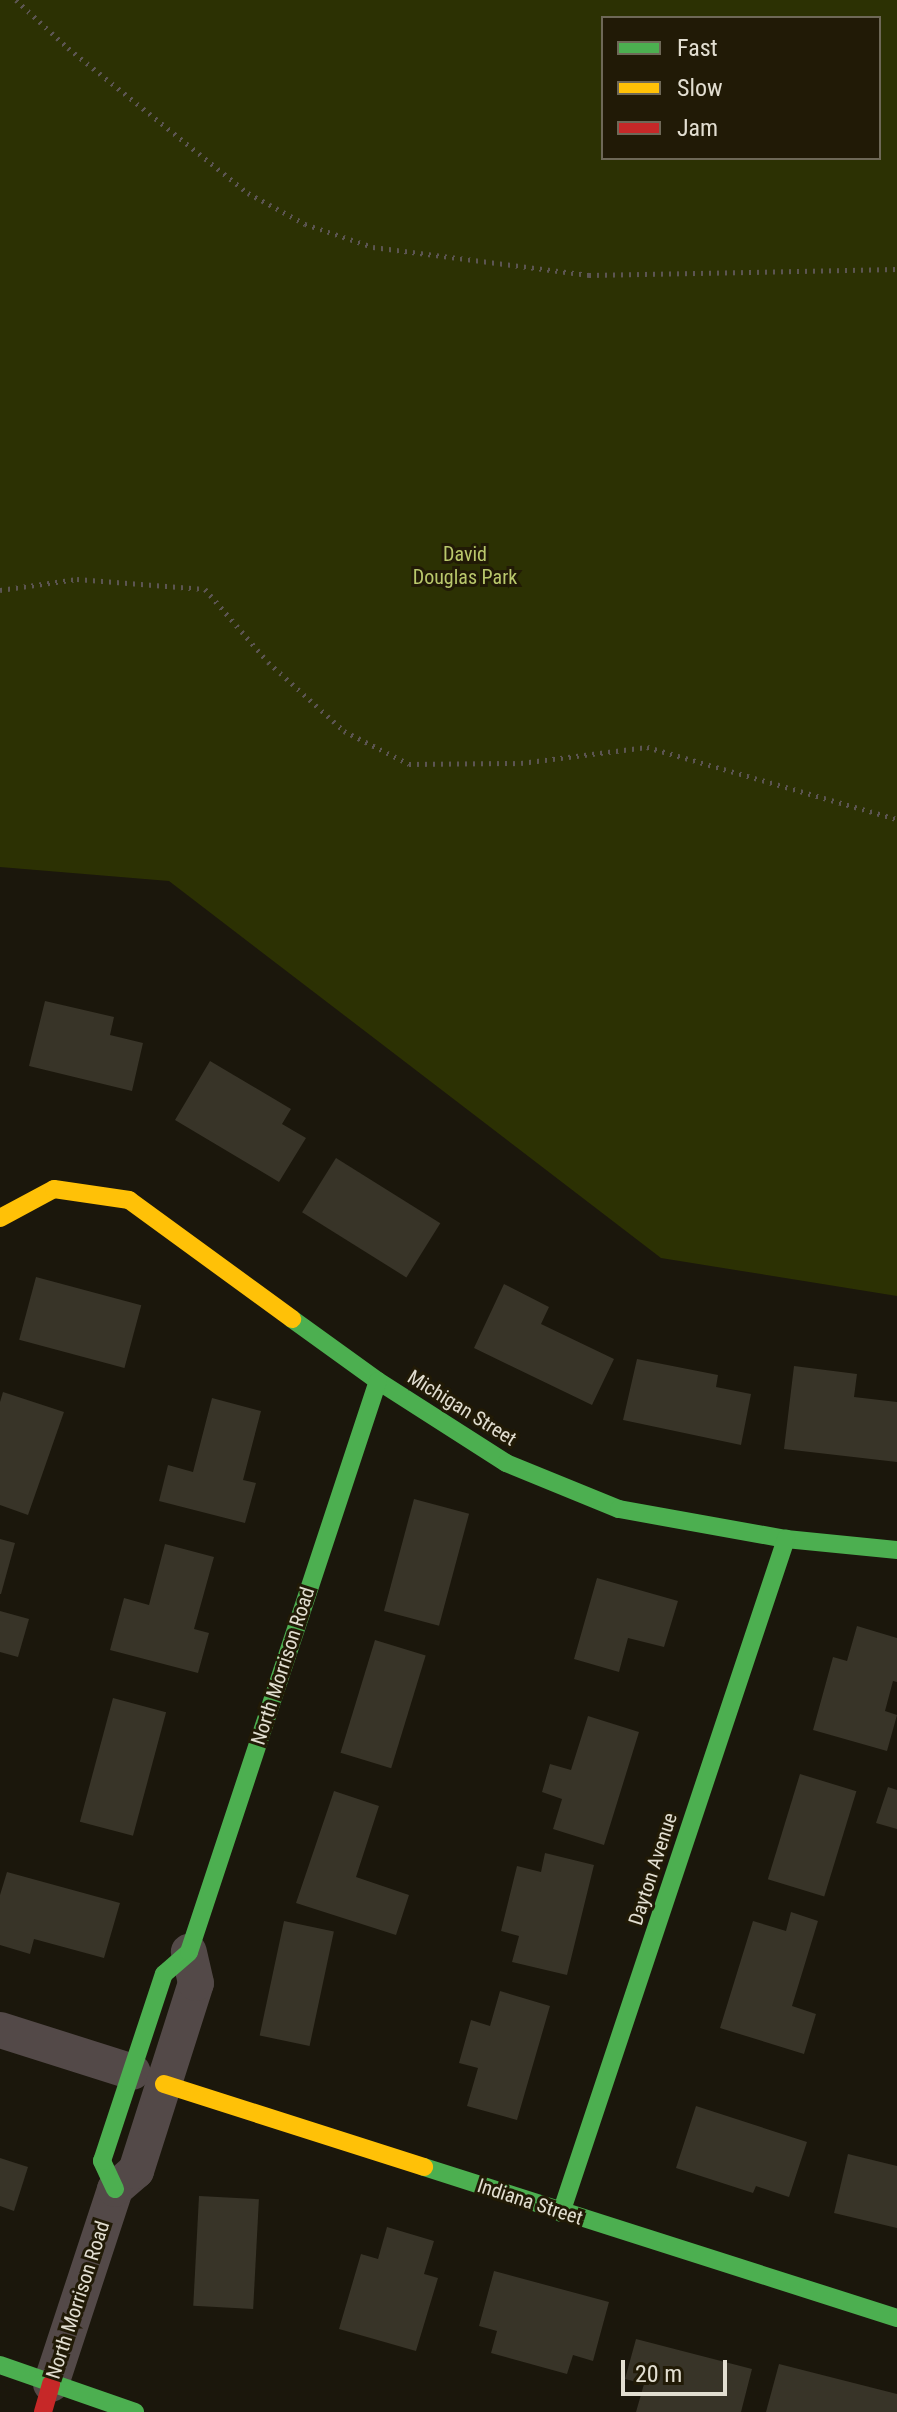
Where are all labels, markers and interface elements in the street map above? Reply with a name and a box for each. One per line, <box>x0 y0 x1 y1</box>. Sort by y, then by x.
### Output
legend <box>601 16 881 160</box>
text: Fast <box>677 34 718 62</box>
text: Slow <box>677 74 723 102</box>
text: Jam <box>677 114 718 142</box>
park label: David Douglas Park <box>413 542 517 589</box>
street label: Michigan Street <box>403 1365 521 1451</box>
street label: North Morrison Road <box>246 1584 320 1748</box>
street label: Dayton Avenue <box>624 1810 682 1928</box>
street label: Indiana Street <box>474 2174 586 2230</box>
street label: North Morrison Road <box>41 2218 115 2382</box>
scale bar <box>625 2344 731 2394</box>
text: 20 m <box>635 2360 682 2388</box>

